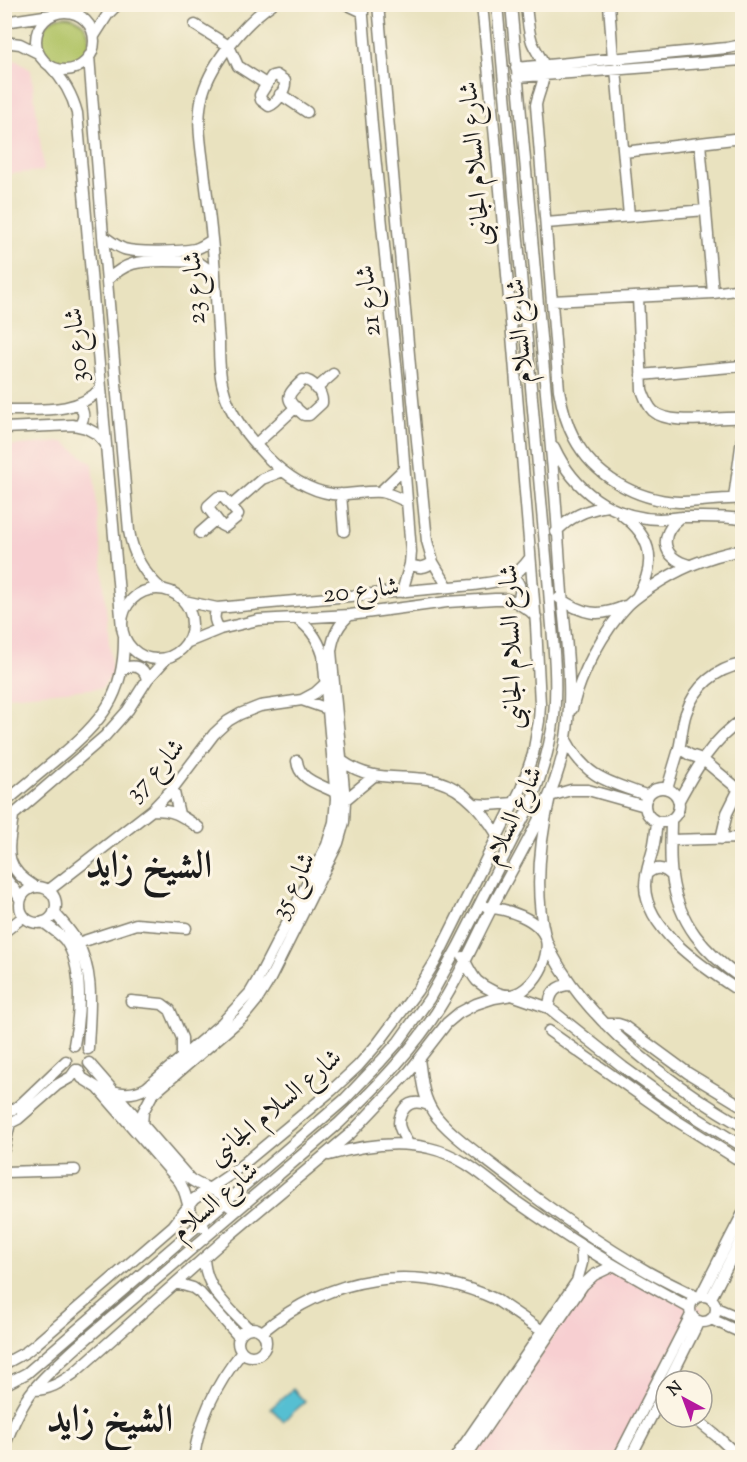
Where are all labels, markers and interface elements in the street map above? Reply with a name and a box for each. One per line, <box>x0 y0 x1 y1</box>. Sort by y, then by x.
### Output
street label: شارع السلام الجانبى <box>451 80 504 248</box>
street label: شارع 23 <box>174 250 218 326</box>
street label: شارع 21 <box>347 263 393 338</box>
street label: شارع السلام <box>497 277 546 385</box>
street label: شارع 30 <box>56 306 100 384</box>
street label: شارع السلام الجانبى <box>491 564 536 730</box>
street label: شارع 20 <box>321 569 401 615</box>
street label: شارع 37 <box>117 731 195 811</box>
street label: شارع السلام <box>475 760 555 872</box>
district label: الشيخ زايد <box>86 841 212 899</box>
street label: شارع 35 <box>262 846 327 926</box>
street label: شارع السلام الجانبى <box>200 1041 352 1177</box>
street label: شارع السلام <box>164 1153 269 1252</box>
north arrow <box>654 1369 714 1429</box>
text: N <box>663 1377 688 1402</box>
district label: الشيخ زايد <box>47 1395 173 1453</box>

